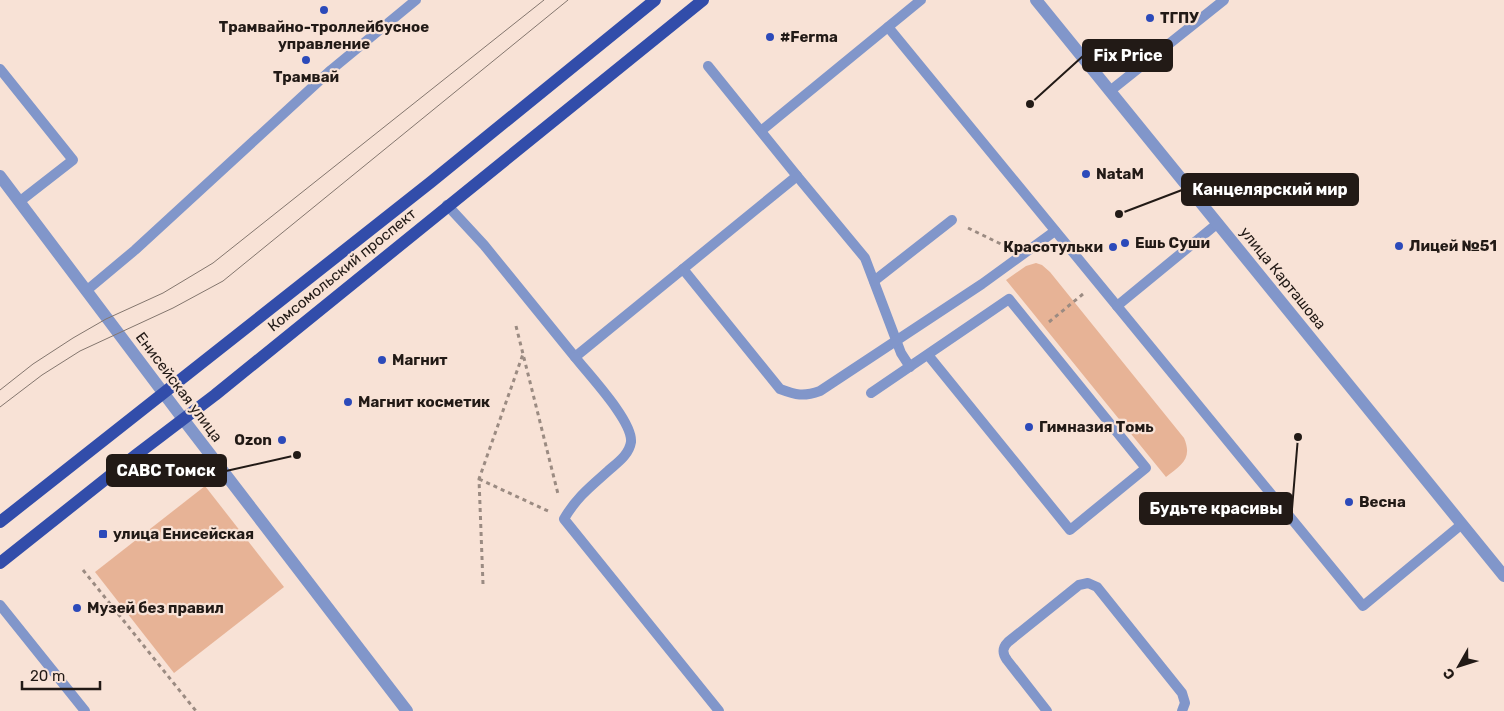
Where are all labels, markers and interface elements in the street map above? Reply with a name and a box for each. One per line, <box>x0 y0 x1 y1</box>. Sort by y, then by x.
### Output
marker: Трамвайно-троллейбусное управление <box>318 4 330 16</box>
place label: ТГПУ <box>1160 9 1199 27</box>
marker: ТГПУ <box>1144 12 1156 24</box>
place label: Трамвайно-троллейбусное управление <box>219 18 429 53</box>
place label: #Ferma <box>780 28 838 46</box>
marker: #Ferma <box>764 31 776 43</box>
callout: Fix Price <box>1083 40 1172 71</box>
text: Fix Price <box>1094 46 1162 65</box>
marker: Трамвай <box>300 54 312 66</box>
place label: Трамвай <box>273 68 339 86</box>
place label: NataM <box>1096 165 1144 183</box>
marker: NataM <box>1080 168 1092 180</box>
callout: Канцелярский мир <box>1182 174 1358 205</box>
text: Канцелярский мир <box>1192 180 1348 199</box>
street label: Комсомольский проспект <box>264 204 420 335</box>
street label: улица Карташова <box>1236 223 1330 333</box>
place label: Ешь Суши <box>1135 234 1210 252</box>
marker: Ешь Суши <box>1119 237 1131 249</box>
place label: Лицей №51 <box>1409 237 1497 255</box>
place label: Красотульки <box>1003 238 1103 256</box>
marker: Лицей №51 <box>1393 240 1405 252</box>
marker: Красотульки <box>1107 241 1119 253</box>
street label: Енисейская улица <box>132 329 226 445</box>
place label: Магнит <box>392 351 448 369</box>
marker: Магнит <box>376 354 388 366</box>
place label: Магнит косметик <box>358 393 490 411</box>
marker: Магнит косметик <box>342 396 354 408</box>
place label: Гимназия Томь <box>1039 418 1154 436</box>
marker: Гимназия Томь <box>1023 421 1035 433</box>
place label: Ozon <box>234 431 272 449</box>
marker: Ozon <box>276 434 288 446</box>
callout: САВС Томск <box>107 455 226 486</box>
text: САВС Томск <box>116 461 216 480</box>
callout: Будьте красивы <box>1140 493 1292 524</box>
place label: Весна <box>1359 493 1406 511</box>
marker: Весна <box>1343 496 1355 508</box>
text: Будьте красивы <box>1150 499 1282 518</box>
place label: улица Енисейская <box>113 525 254 543</box>
marker: улица Енисейская <box>97 528 109 540</box>
place label: Музей без правил <box>87 599 224 617</box>
marker: Музей без правил <box>71 602 83 614</box>
north arrow <box>1434 641 1484 691</box>
scale bar <box>22 658 100 690</box>
text: С <box>1439 665 1459 683</box>
text: 20 m <box>30 667 65 685</box>

